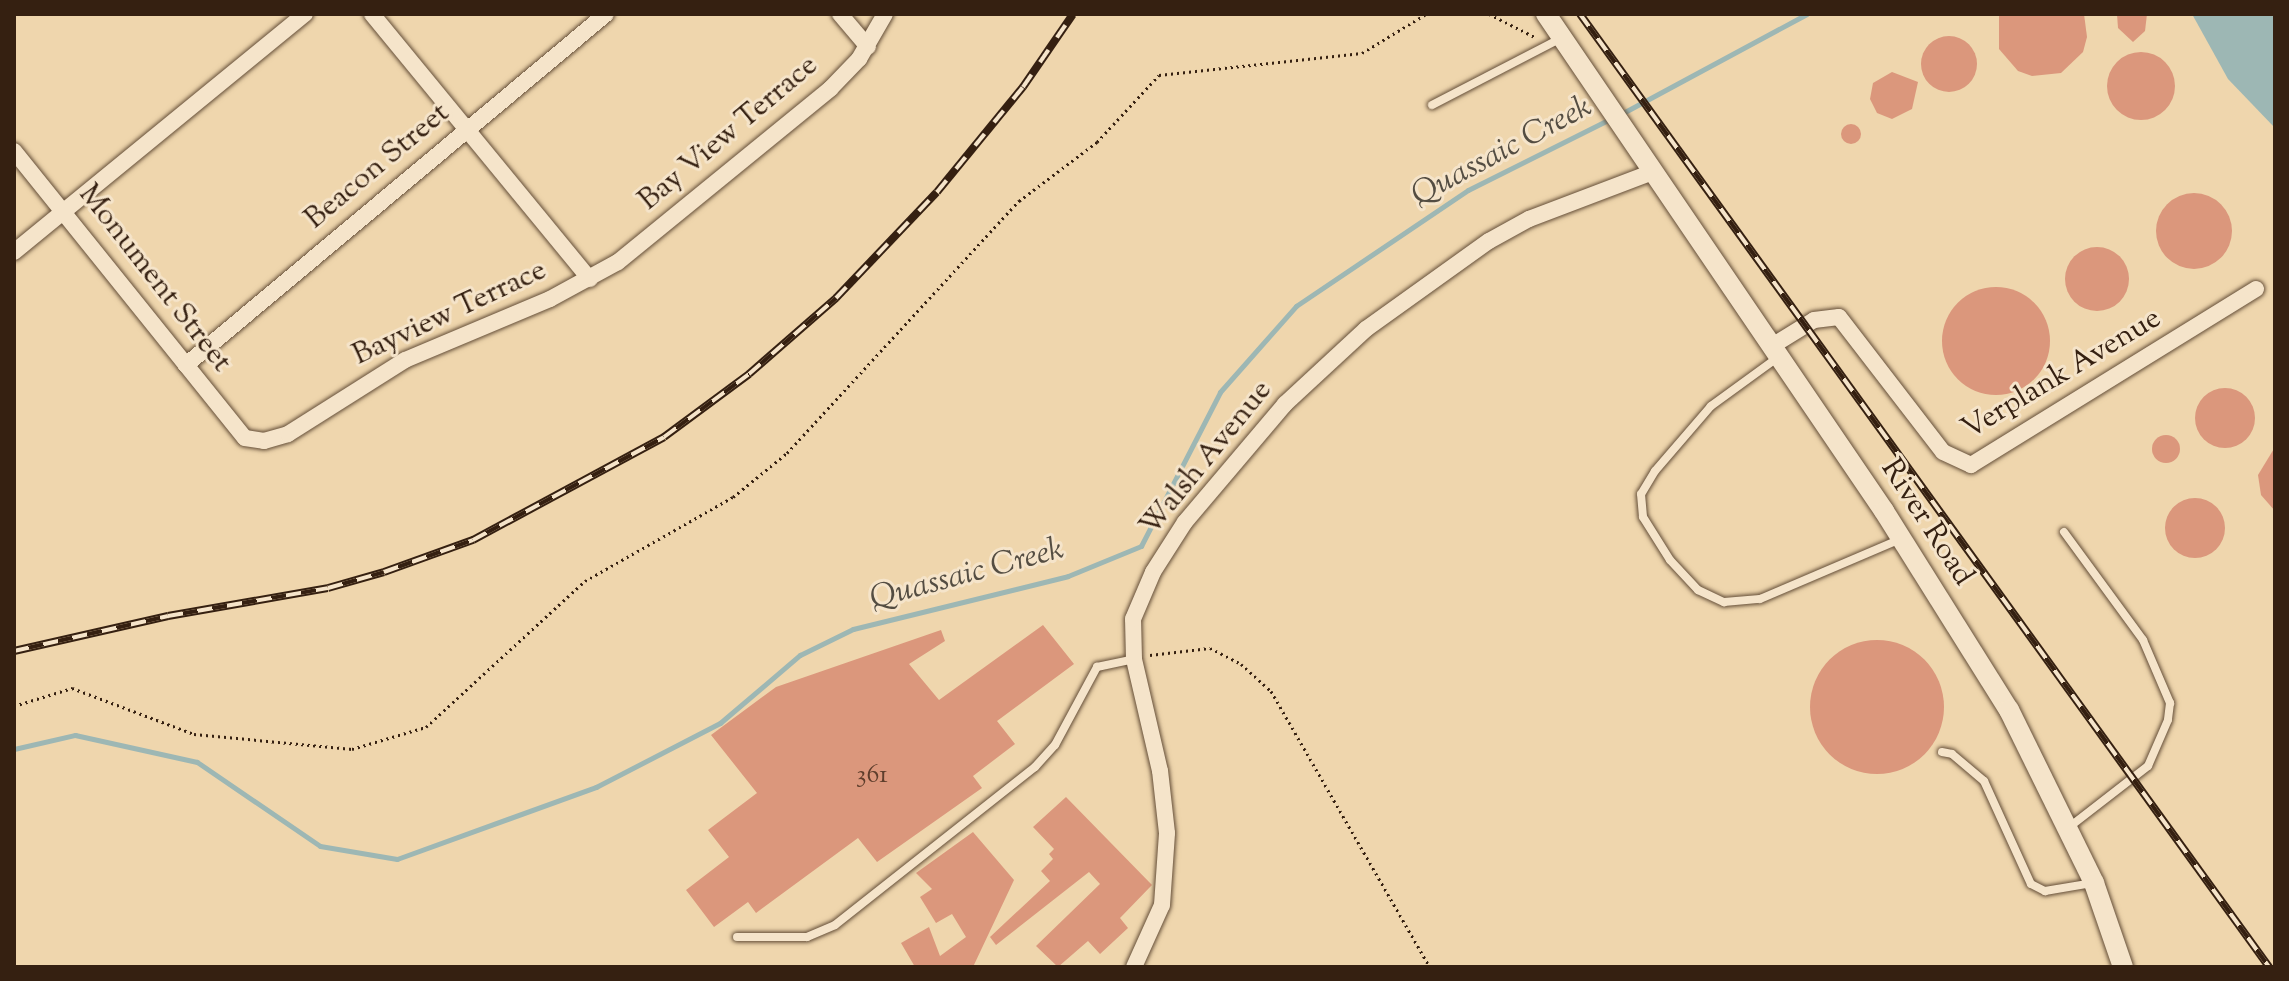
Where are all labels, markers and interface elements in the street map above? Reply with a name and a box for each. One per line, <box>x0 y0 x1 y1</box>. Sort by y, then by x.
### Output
street label: Bay View Terrace <box>632 49 826 219</box>
water label: Quassaic Creek <box>1405 88 1599 216</box>
street label: Beacon Street <box>298 96 458 238</box>
street label: Monument Street <box>70 178 238 380</box>
street label: Bayview Terrace <box>347 253 553 375</box>
street label: Verplank Avenue <box>1956 301 2168 449</box>
street label: Walsh Avenue <box>1133 374 1281 544</box>
street label: River Road <box>1872 453 1980 593</box>
water label: Quassaic Creek <box>866 531 1068 619</box>
house number: 361 <box>856 760 888 792</box>

